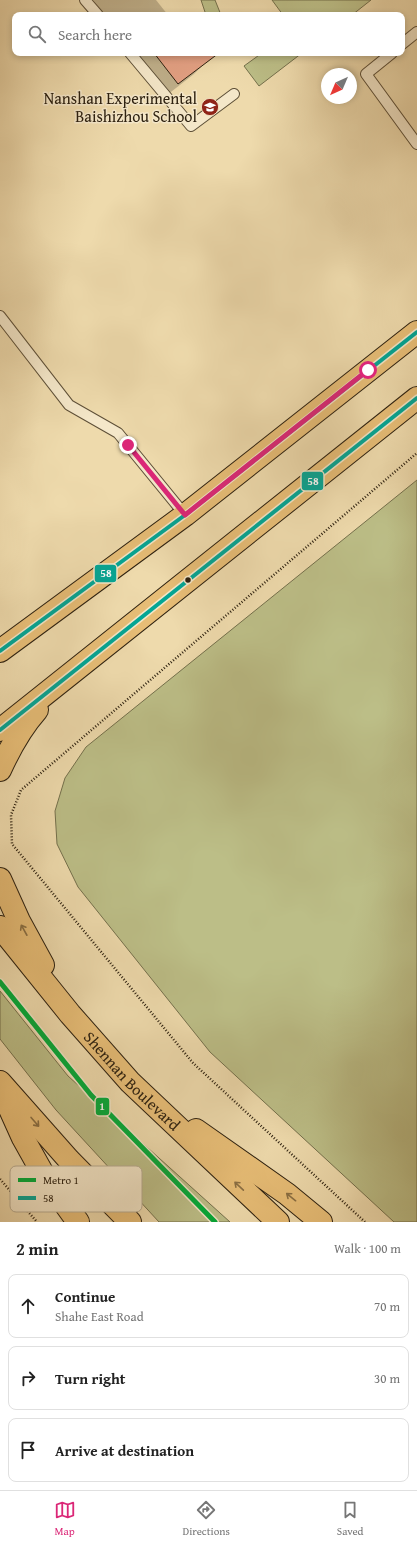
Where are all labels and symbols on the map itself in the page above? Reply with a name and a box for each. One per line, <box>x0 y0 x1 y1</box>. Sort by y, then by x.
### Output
north arrow <box>321 68 357 104</box>
place label: Nanshan Experimental Baishizhou School <box>44 86 198 128</box>
school or university icon: Nanshan Experimental Baishizhou School <box>200 97 220 117</box>
route start <box>359 361 377 379</box>
route end <box>119 436 137 454</box>
line badge: 58 <box>301 471 324 491</box>
text: 58 <box>307 473 319 489</box>
line badge: 58 <box>94 564 117 583</box>
text: 58 <box>100 565 112 581</box>
unlabelled marker <box>183 575 193 585</box>
one-way arrow <box>20 925 27 937</box>
street label: Shennan Boulevard <box>78 1026 186 1136</box>
line badge: 1 <box>95 1097 110 1116</box>
text: 1 <box>99 1098 105 1114</box>
one-way arrow <box>30 1116 39 1126</box>
legend <box>10 1166 142 1212</box>
text: Metro 1 <box>43 1172 79 1188</box>
one-way arrow <box>234 1181 244 1190</box>
text: 58 <box>43 1190 54 1206</box>
one-way arrow <box>285 1193 296 1202</box>

